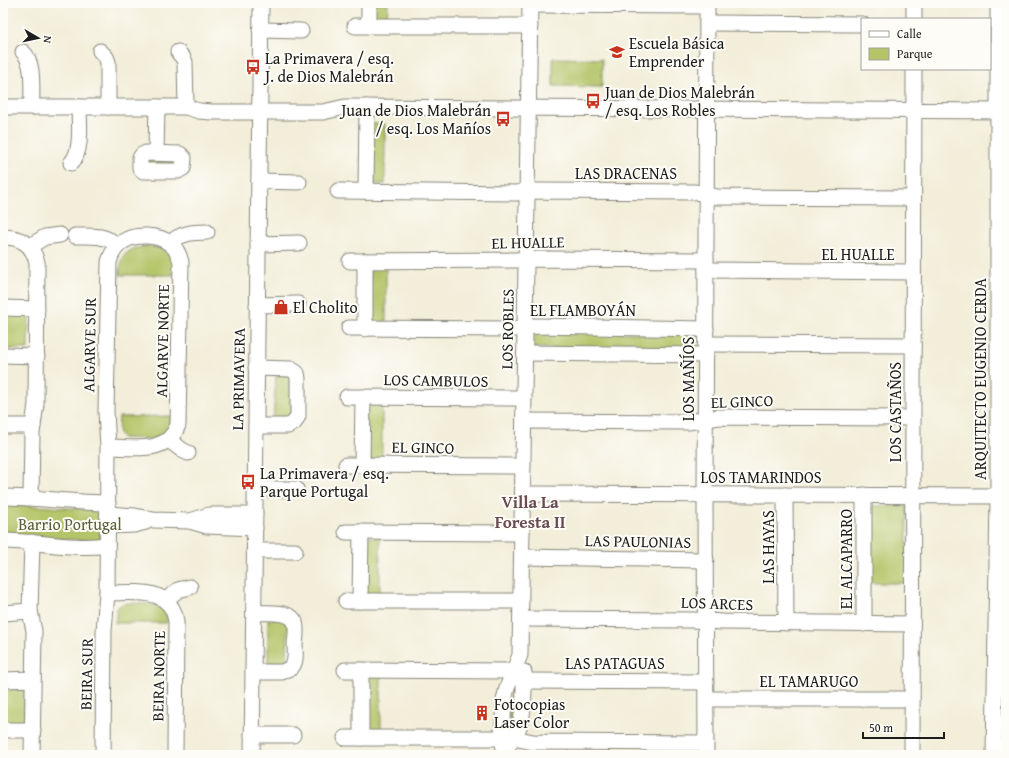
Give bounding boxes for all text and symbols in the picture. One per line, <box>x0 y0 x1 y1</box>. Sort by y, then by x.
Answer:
north arrow <box>18 18 58 58</box>
legend <box>861 18 991 70</box>
text: Calle <box>897 25 922 42</box>
place label: Escuela Básica Emprender <box>629 31 725 73</box>
text: N <box>39 35 56 45</box>
school or university icon: Escuela Básica Emprender <box>608 43 626 61</box>
text: Parque <box>897 45 933 62</box>
place label: La Primavera / esq. J. de Dios Malebrán <box>263 46 394 88</box>
bus stop icon: La Primavera / esq. J. de Dios Malebrán <box>244 58 262 76</box>
place label: Juan de Dios Malebrán / esq. Los Robles <box>603 80 755 122</box>
bus stop icon: Juan de Dios Malebrán / esq. Los Robles <box>584 92 602 110</box>
place label: Juan de Dios Malebrán / esq. Los Mañíos <box>339 98 491 140</box>
bus stop icon: Juan de Dios Malebrán / esq. Los Mañíos <box>494 110 512 128</box>
street label: LAS DRACENAS <box>575 161 677 185</box>
street label: EL HUALLE <box>491 229 565 255</box>
street label: EL HUALLE <box>821 242 895 266</box>
street label: ARQUITECTO EUGENIO CERDA <box>968 278 992 480</box>
street label: ALGARVE NORTE <box>149 284 175 398</box>
street label: LOS ROBLES <box>494 288 520 369</box>
place label: El Cholito <box>293 295 358 319</box>
street label: ALGARVE SUR <box>76 297 102 393</box>
shop icon: El Cholito <box>272 298 290 316</box>
street label: EL FLAMBOYÁN <box>530 298 637 322</box>
street label: LA PRIMAVERA <box>225 327 251 431</box>
street label: LOS MAÑÍOS <box>676 337 700 421</box>
street label: LOS CASTAÑOS <box>883 362 907 462</box>
street label: LOS CAMBULOS <box>383 367 489 393</box>
street label: EL GINCO <box>710 388 774 414</box>
street label: EL GINCO <box>391 434 455 460</box>
place label: La Primavera / esq. Parque Portugal <box>260 461 389 503</box>
street label: LOS TAMARINDOS <box>700 465 822 489</box>
bus stop icon: La Primavera / esq. Parque Portugal <box>239 473 257 491</box>
district label: Villa La Foresta II <box>495 489 566 534</box>
street label: EL ALCAPARRO <box>834 509 858 609</box>
street label: LAS HAYAS <box>756 510 780 584</box>
park label: Barrio Portugal <box>18 512 122 536</box>
street label: LAS PAULONIAS <box>585 528 692 554</box>
street label: LOS ARCES <box>680 590 754 616</box>
street label: BEIRA NORTE <box>145 630 171 722</box>
street label: BEIRA SUR <box>73 637 99 710</box>
street label: LAS PATAGUAS <box>565 651 665 675</box>
street label: EL TAMARUGO <box>760 669 859 693</box>
place label: Fotocopias Laser Color <box>494 692 570 734</box>
building icon: Fotocopias Laser Color <box>473 704 491 722</box>
scale bar <box>863 714 944 740</box>
text: 50 m <box>869 719 893 736</box>

